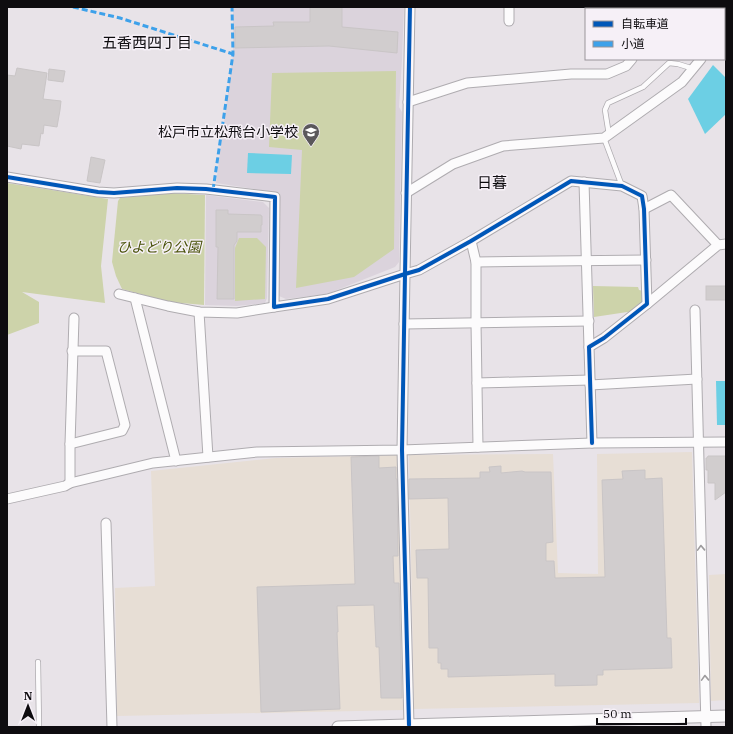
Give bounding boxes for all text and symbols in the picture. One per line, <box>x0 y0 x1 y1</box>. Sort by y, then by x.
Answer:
legend <box>585 8 725 60</box>
text: 自転車道 <box>621 16 669 31</box>
district label: 五香西四丁目 <box>102 33 192 52</box>
text: 小道 <box>621 36 645 51</box>
school or university icon: 松戸市立松飛台小学校 <box>301 122 321 147</box>
place label: 松戸市立松飛台小学校 <box>158 123 298 141</box>
district label: 日暮 <box>477 173 507 192</box>
park label: ひよどり公園 <box>117 238 203 256</box>
one-way arrow <box>697 545 706 551</box>
one-way arrow <box>701 675 709 681</box>
north arrow <box>8 686 48 726</box>
text: N <box>24 689 33 703</box>
scale bar <box>597 700 686 726</box>
text: 50 m <box>603 706 632 721</box>

